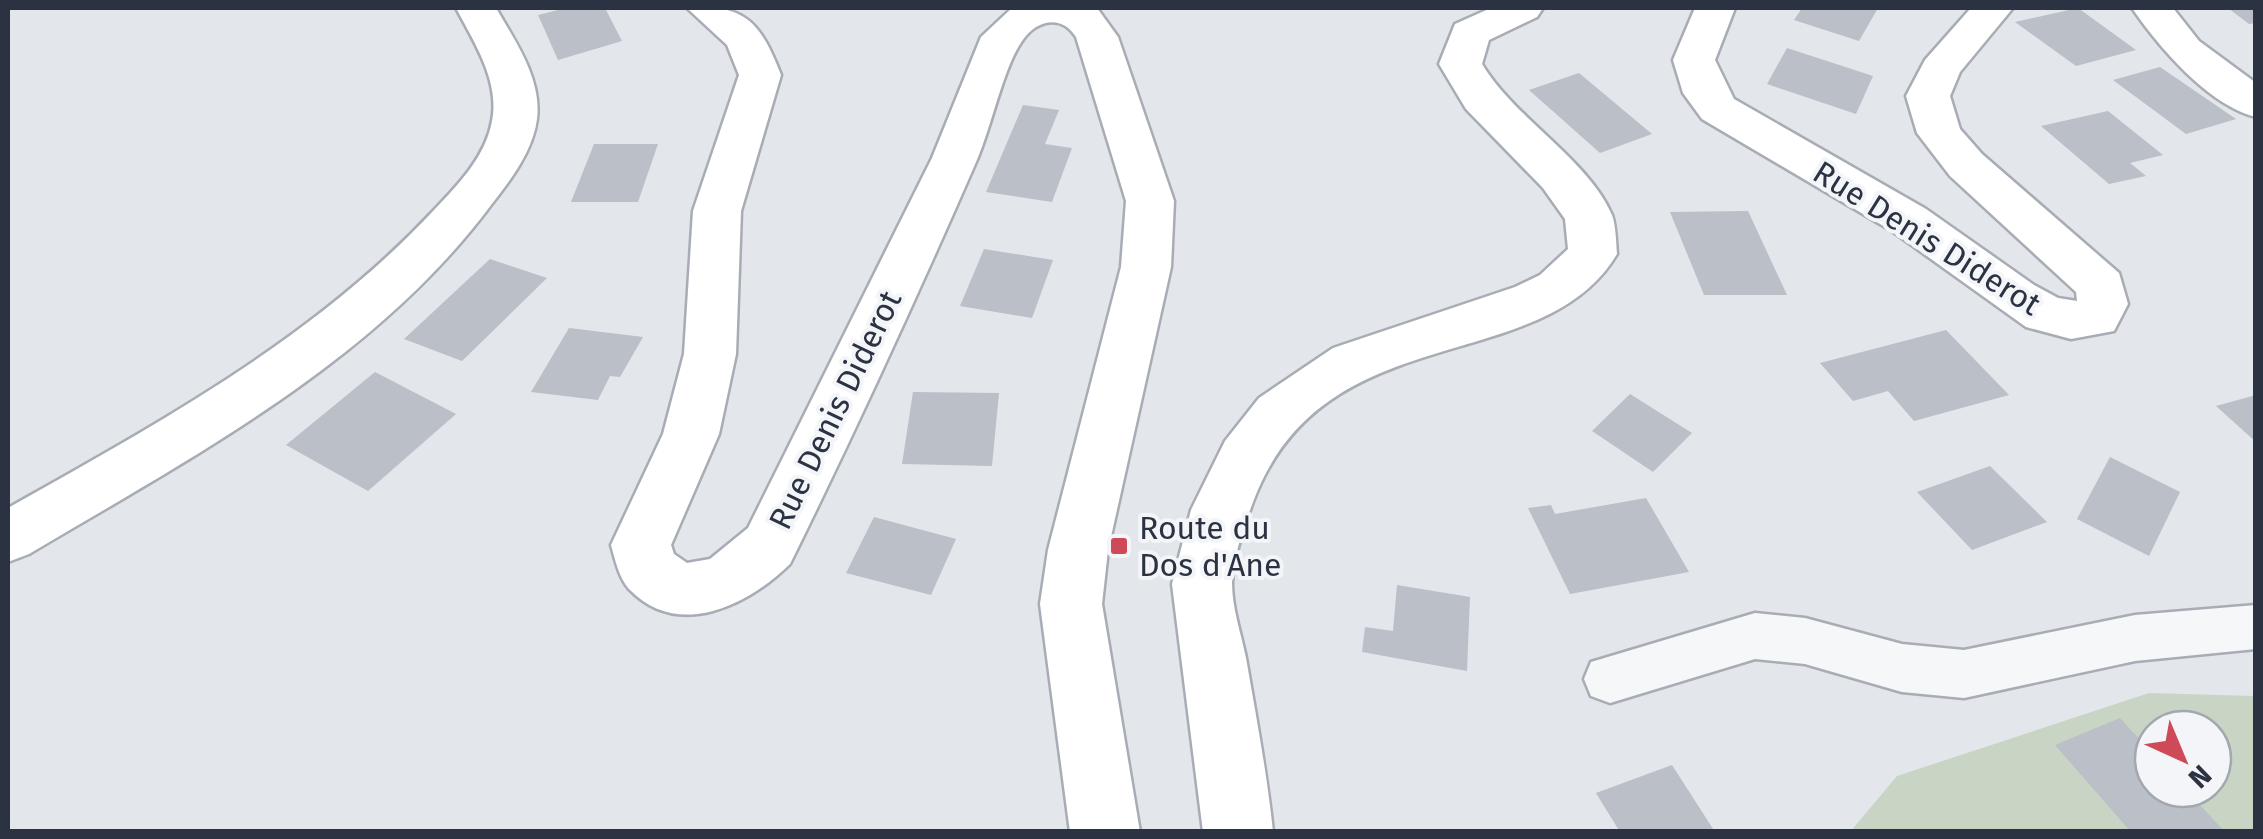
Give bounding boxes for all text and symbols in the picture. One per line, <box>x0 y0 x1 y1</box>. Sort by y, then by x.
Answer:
street label: Rue Denis Diderot <box>1806 153 2048 324</box>
street label: Rue Denis Diderot <box>761 284 909 536</box>
place label: Route du Dos d'Ane <box>1139 509 1281 584</box>
marker: Route du Dos d'Ane <box>1108 535 1130 557</box>
north arrow <box>2133 709 2233 809</box>
text: N <box>2182 758 2218 795</box>

